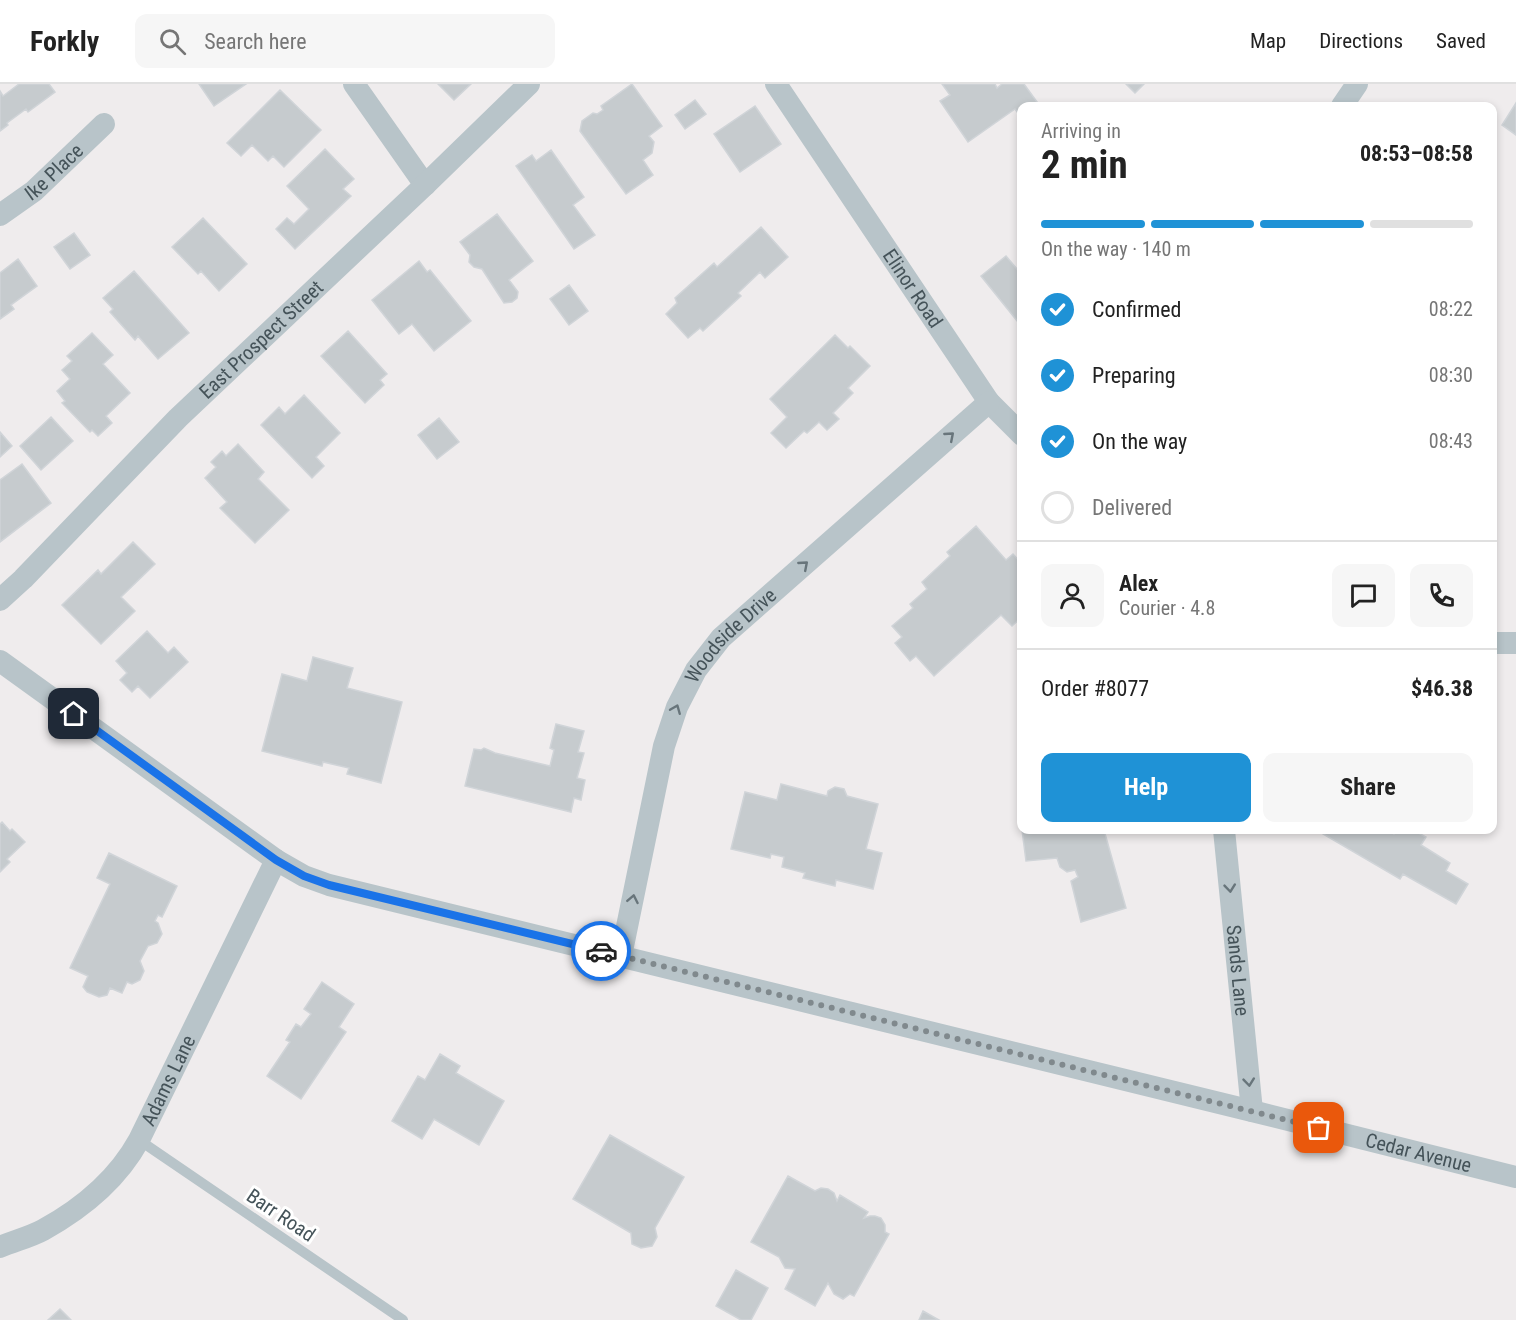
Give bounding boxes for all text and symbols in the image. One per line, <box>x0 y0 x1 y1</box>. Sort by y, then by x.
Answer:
search box <box>135 14 555 68</box>
text: Forkly <box>30 25 99 58</box>
icon: search <box>156 25 189 58</box>
text: Search here <box>204 29 307 54</box>
text: Map <box>1250 29 1286 53</box>
text: Directions <box>1319 29 1403 53</box>
text: Saved <box>1436 29 1486 53</box>
text: Arriving in <box>1041 119 1121 143</box>
street label: Ike Place <box>20 139 88 206</box>
text: 08:53–08:58 <box>1360 141 1473 166</box>
text: 2 min <box>1041 142 1128 188</box>
text: On the way · 140 m <box>1041 237 1191 261</box>
street label: Elinor Road <box>878 244 948 332</box>
street label: East Prospect Street <box>194 275 328 404</box>
icon: check <box>1041 293 1074 326</box>
text: Confirmed <box>1092 297 1181 322</box>
text: 08:22 <box>1429 297 1473 321</box>
icon: check <box>1041 359 1074 392</box>
text: Preparing <box>1092 363 1176 388</box>
text: 08:30 <box>1429 363 1473 387</box>
icon: check <box>1041 425 1074 458</box>
text: On the way <box>1092 429 1187 454</box>
text: 08:43 <box>1429 429 1473 453</box>
one-way arrow <box>943 433 954 444</box>
text: Delivered <box>1092 495 1172 520</box>
one-way arrow <box>797 561 808 572</box>
button: person <box>1041 564 1104 627</box>
button: chat <box>1332 564 1395 627</box>
button: phone <box>1410 564 1473 627</box>
text: Alex <box>1119 571 1158 596</box>
street label: Woodside Drive <box>680 583 781 686</box>
text: Courier · 4.8 <box>1119 596 1215 620</box>
text: Order #8077 <box>1041 676 1149 701</box>
text: $46.38 <box>1411 676 1473 701</box>
pin <box>48 688 99 739</box>
icon: home <box>57 697 90 730</box>
one-way arrow <box>669 705 681 716</box>
button: Help <box>1041 753 1251 822</box>
button: Share <box>1263 753 1473 822</box>
one-way arrow <box>1223 883 1236 892</box>
one-way arrow <box>626 894 639 904</box>
courier <box>571 921 631 981</box>
street label: Sands Lane <box>1222 924 1254 1017</box>
icon: car <box>585 935 618 968</box>
street label: Adams Lane <box>136 1031 200 1130</box>
one-way arrow <box>1242 1077 1255 1086</box>
pin <box>1293 1102 1344 1153</box>
icon: bag <box>1302 1111 1335 1144</box>
street label: Cedar Avenue <box>1363 1128 1474 1177</box>
street label: Barr Road <box>242 1183 320 1247</box>

